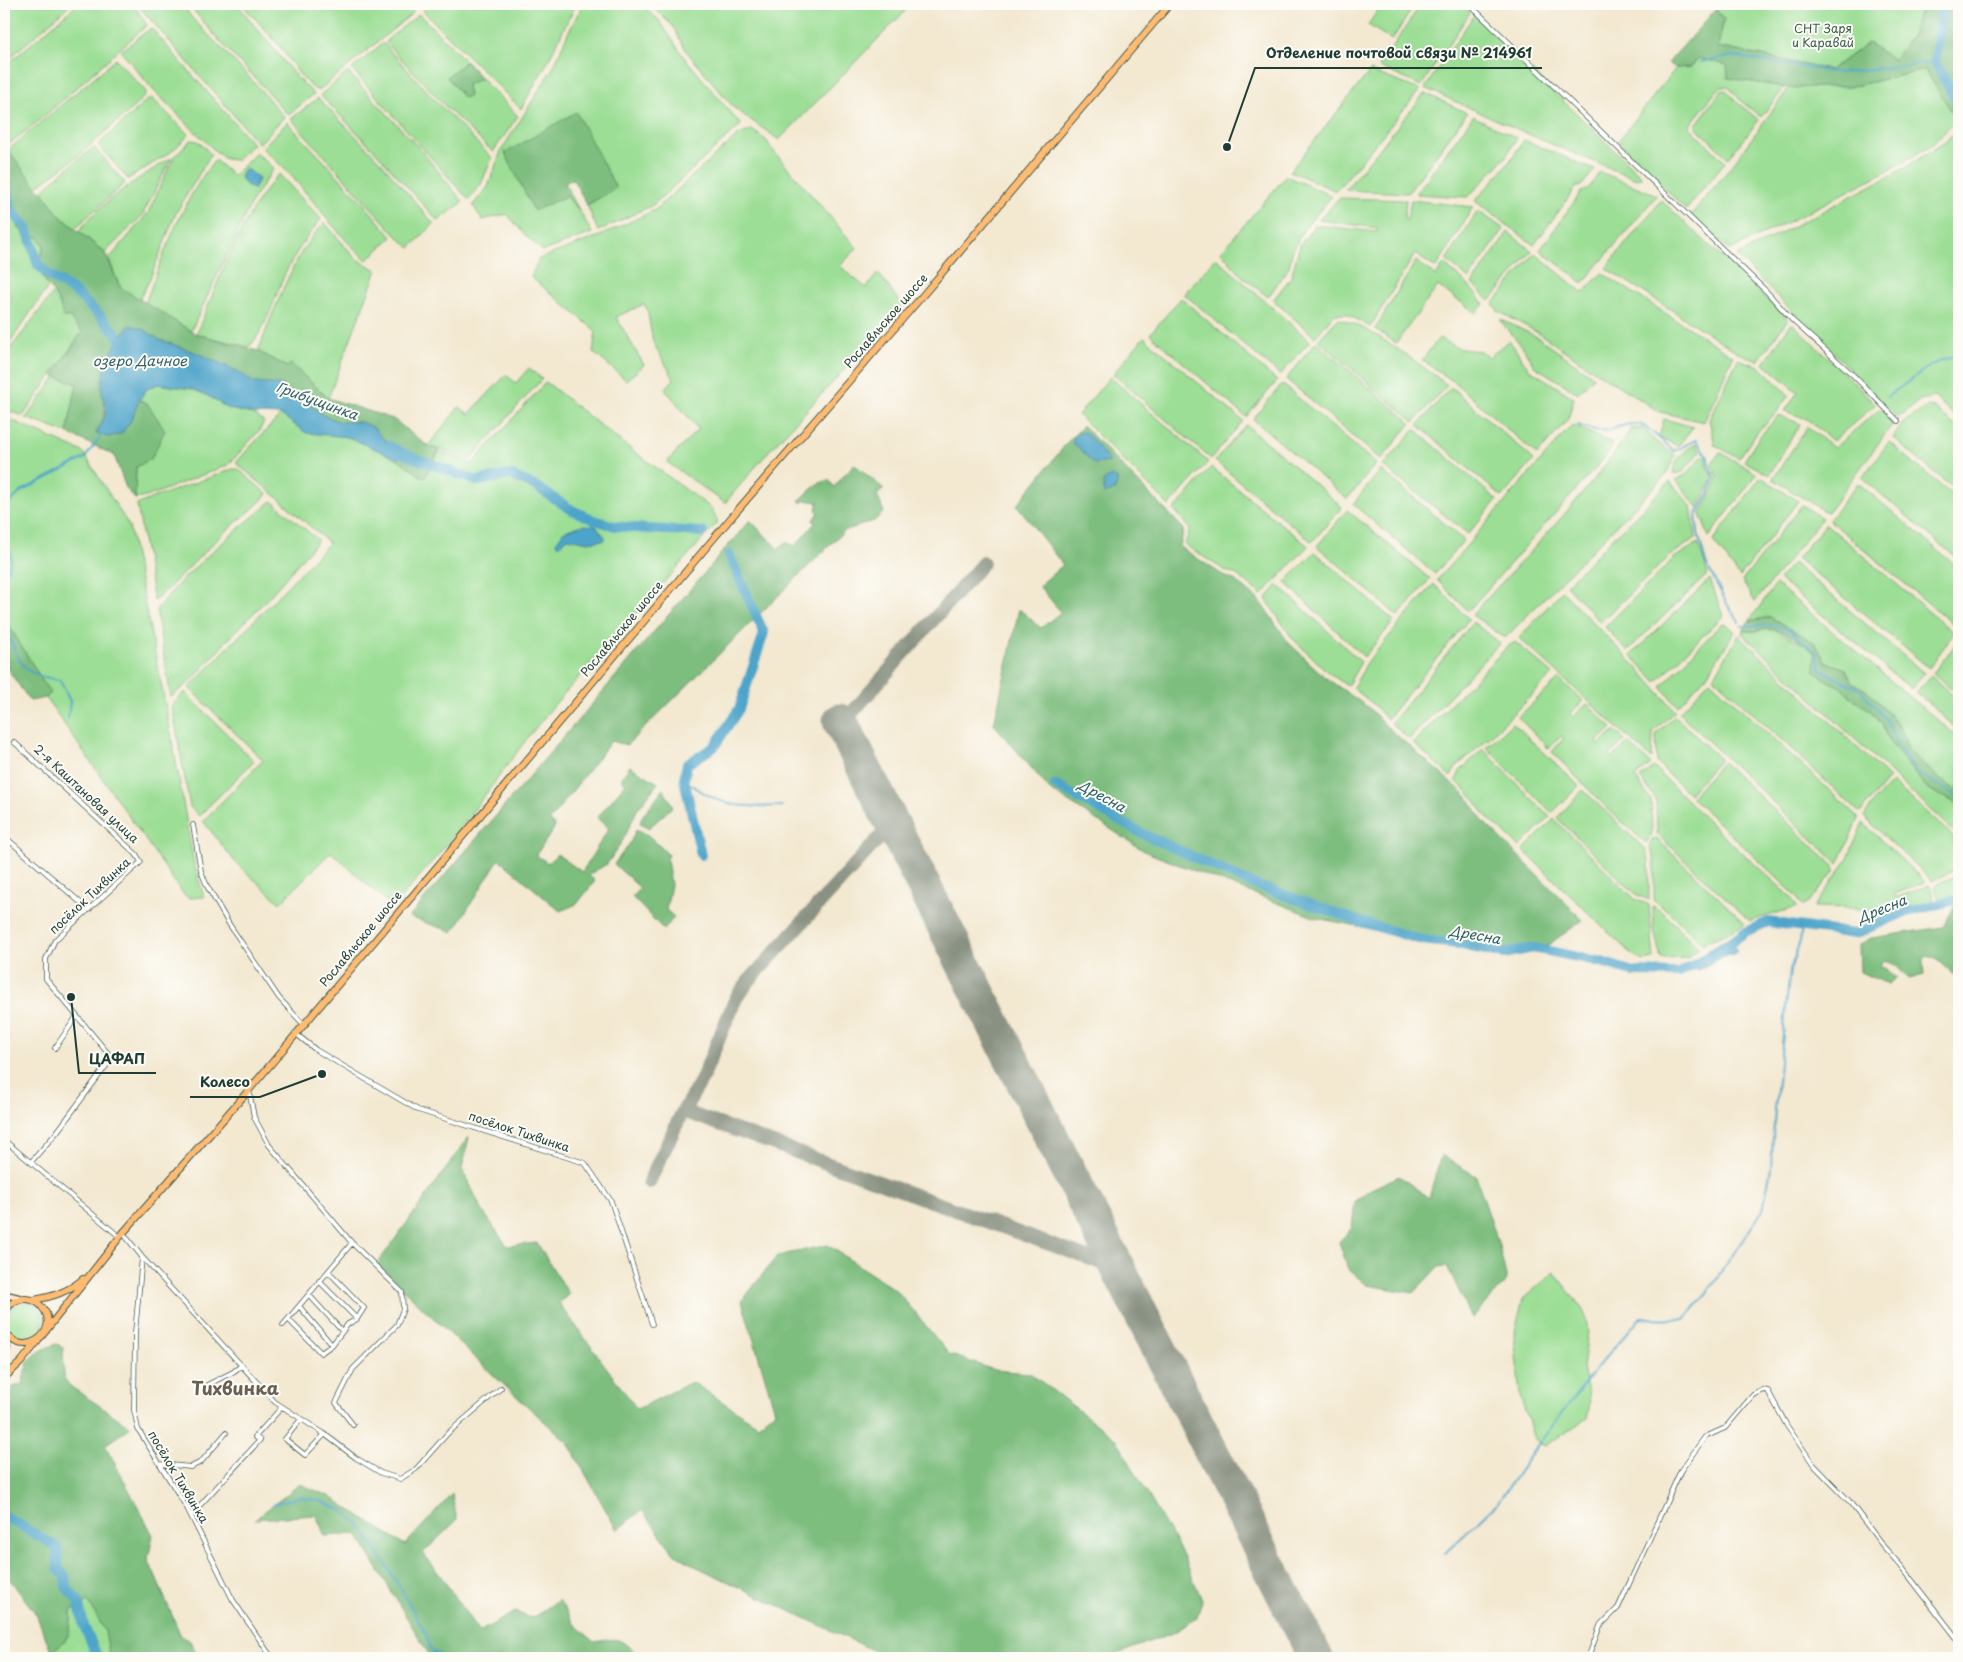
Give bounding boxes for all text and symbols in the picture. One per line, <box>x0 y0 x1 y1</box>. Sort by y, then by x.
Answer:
park label: СНТ Заря и Каравай <box>1792 19 1854 51</box>
callout: Отделение почтовой связи № 214961 <box>1255 39 1542 68</box>
text: Отделение почтовой связи № 214961 <box>1266 42 1532 63</box>
street label: Рославльское шоссе <box>839 269 931 372</box>
water label: озеро Дачное <box>93 350 188 371</box>
water label: Грибущинка <box>273 376 362 425</box>
street label: Рославльское шоссе <box>576 577 667 680</box>
street label: 2-я Каштановая улица <box>30 740 144 847</box>
water label: Дресна <box>1073 773 1131 818</box>
street label: посёлок Тихвинка <box>45 852 134 938</box>
street label: Рославльское шоссе <box>315 887 406 990</box>
water label: Дресна <box>1852 889 1911 929</box>
water label: Дресна <box>1446 919 1503 950</box>
callout: ЦАФАП <box>79 1044 156 1073</box>
text: ЦАФАП <box>89 1048 145 1069</box>
callout: Колесо <box>190 1068 260 1097</box>
text: Колесо <box>200 1071 250 1092</box>
street label: посёлок Тихвинка <box>467 1106 573 1156</box>
district label: Тихвинка <box>191 1374 279 1401</box>
street label: посёлок Тихвинка <box>144 1427 214 1527</box>

